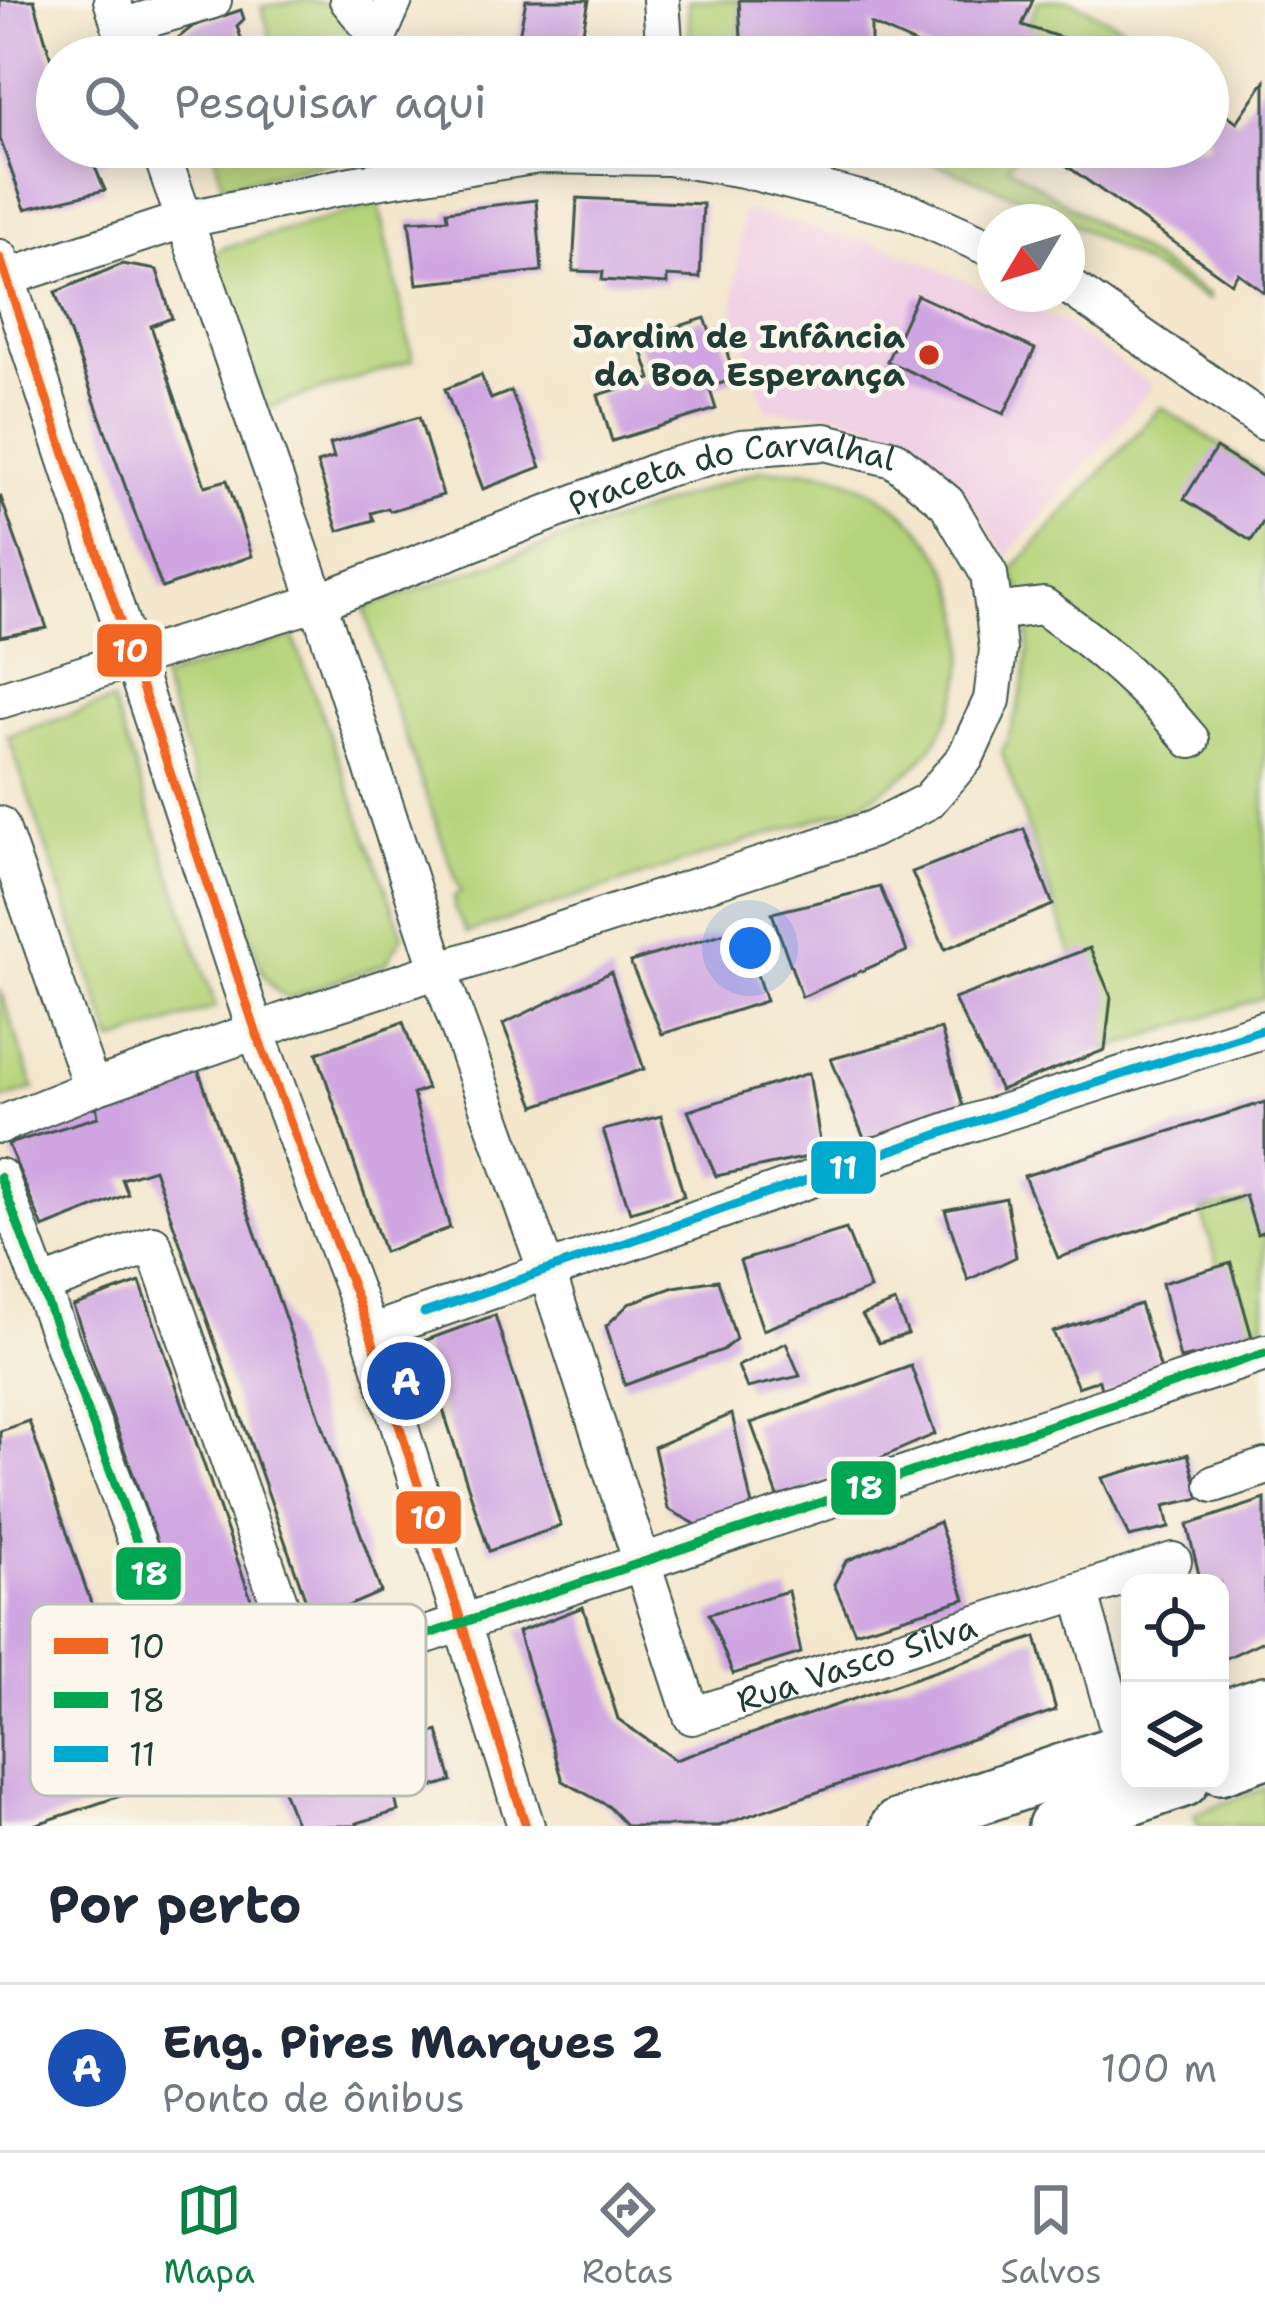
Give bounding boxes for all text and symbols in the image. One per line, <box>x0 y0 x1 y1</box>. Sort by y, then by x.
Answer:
search box <box>36 36 1229 168</box>
icon: search <box>78 69 144 135</box>
text: Pesquisar aqui <box>174 72 487 132</box>
north arrow <box>977 204 1085 312</box>
place label: Jardim de Infância da Boa Esperança <box>572 314 905 397</box>
marker: Jardim de Infância da Boa Esperança <box>916 342 942 368</box>
street label: Praceta do Carvalhal <box>561 418 900 526</box>
line badge: 10 <box>95 622 164 679</box>
text: 10 <box>111 628 149 673</box>
your location <box>720 918 780 978</box>
line badge: 11 <box>809 1139 878 1196</box>
text: 11 <box>828 1145 858 1190</box>
pin: A <box>367 1336 445 1426</box>
line badge: 18 <box>829 1459 898 1517</box>
text: 18 <box>845 1465 883 1510</box>
line badge: 10 <box>394 1489 463 1546</box>
text: 10 <box>409 1495 447 1540</box>
line badge: 18 <box>114 1545 183 1602</box>
text: 18 <box>130 1551 168 1596</box>
map controls <box>1121 1574 1229 1790</box>
button: locate <box>1121 1574 1229 1682</box>
street label: Rua Vasco Silva <box>731 1603 982 1723</box>
legend <box>30 1604 426 1796</box>
text: 10 <box>129 1624 165 1669</box>
text: 18 <box>129 1678 165 1723</box>
button: layers <box>1121 1682 1229 1790</box>
text: 11 <box>129 1732 155 1777</box>
text: Por perto <box>48 1870 302 1938</box>
text: Eng. Pires Marques 2 <box>162 2012 663 2072</box>
text: A <box>72 2042 102 2094</box>
text: 100 m <box>1101 2042 1217 2094</box>
text: Ponto de ônibus <box>162 2072 465 2124</box>
tab: Mapa <box>163 2177 255 2294</box>
tab: Rotas <box>582 2177 674 2294</box>
tab: Salvos <box>1001 2177 1102 2294</box>

